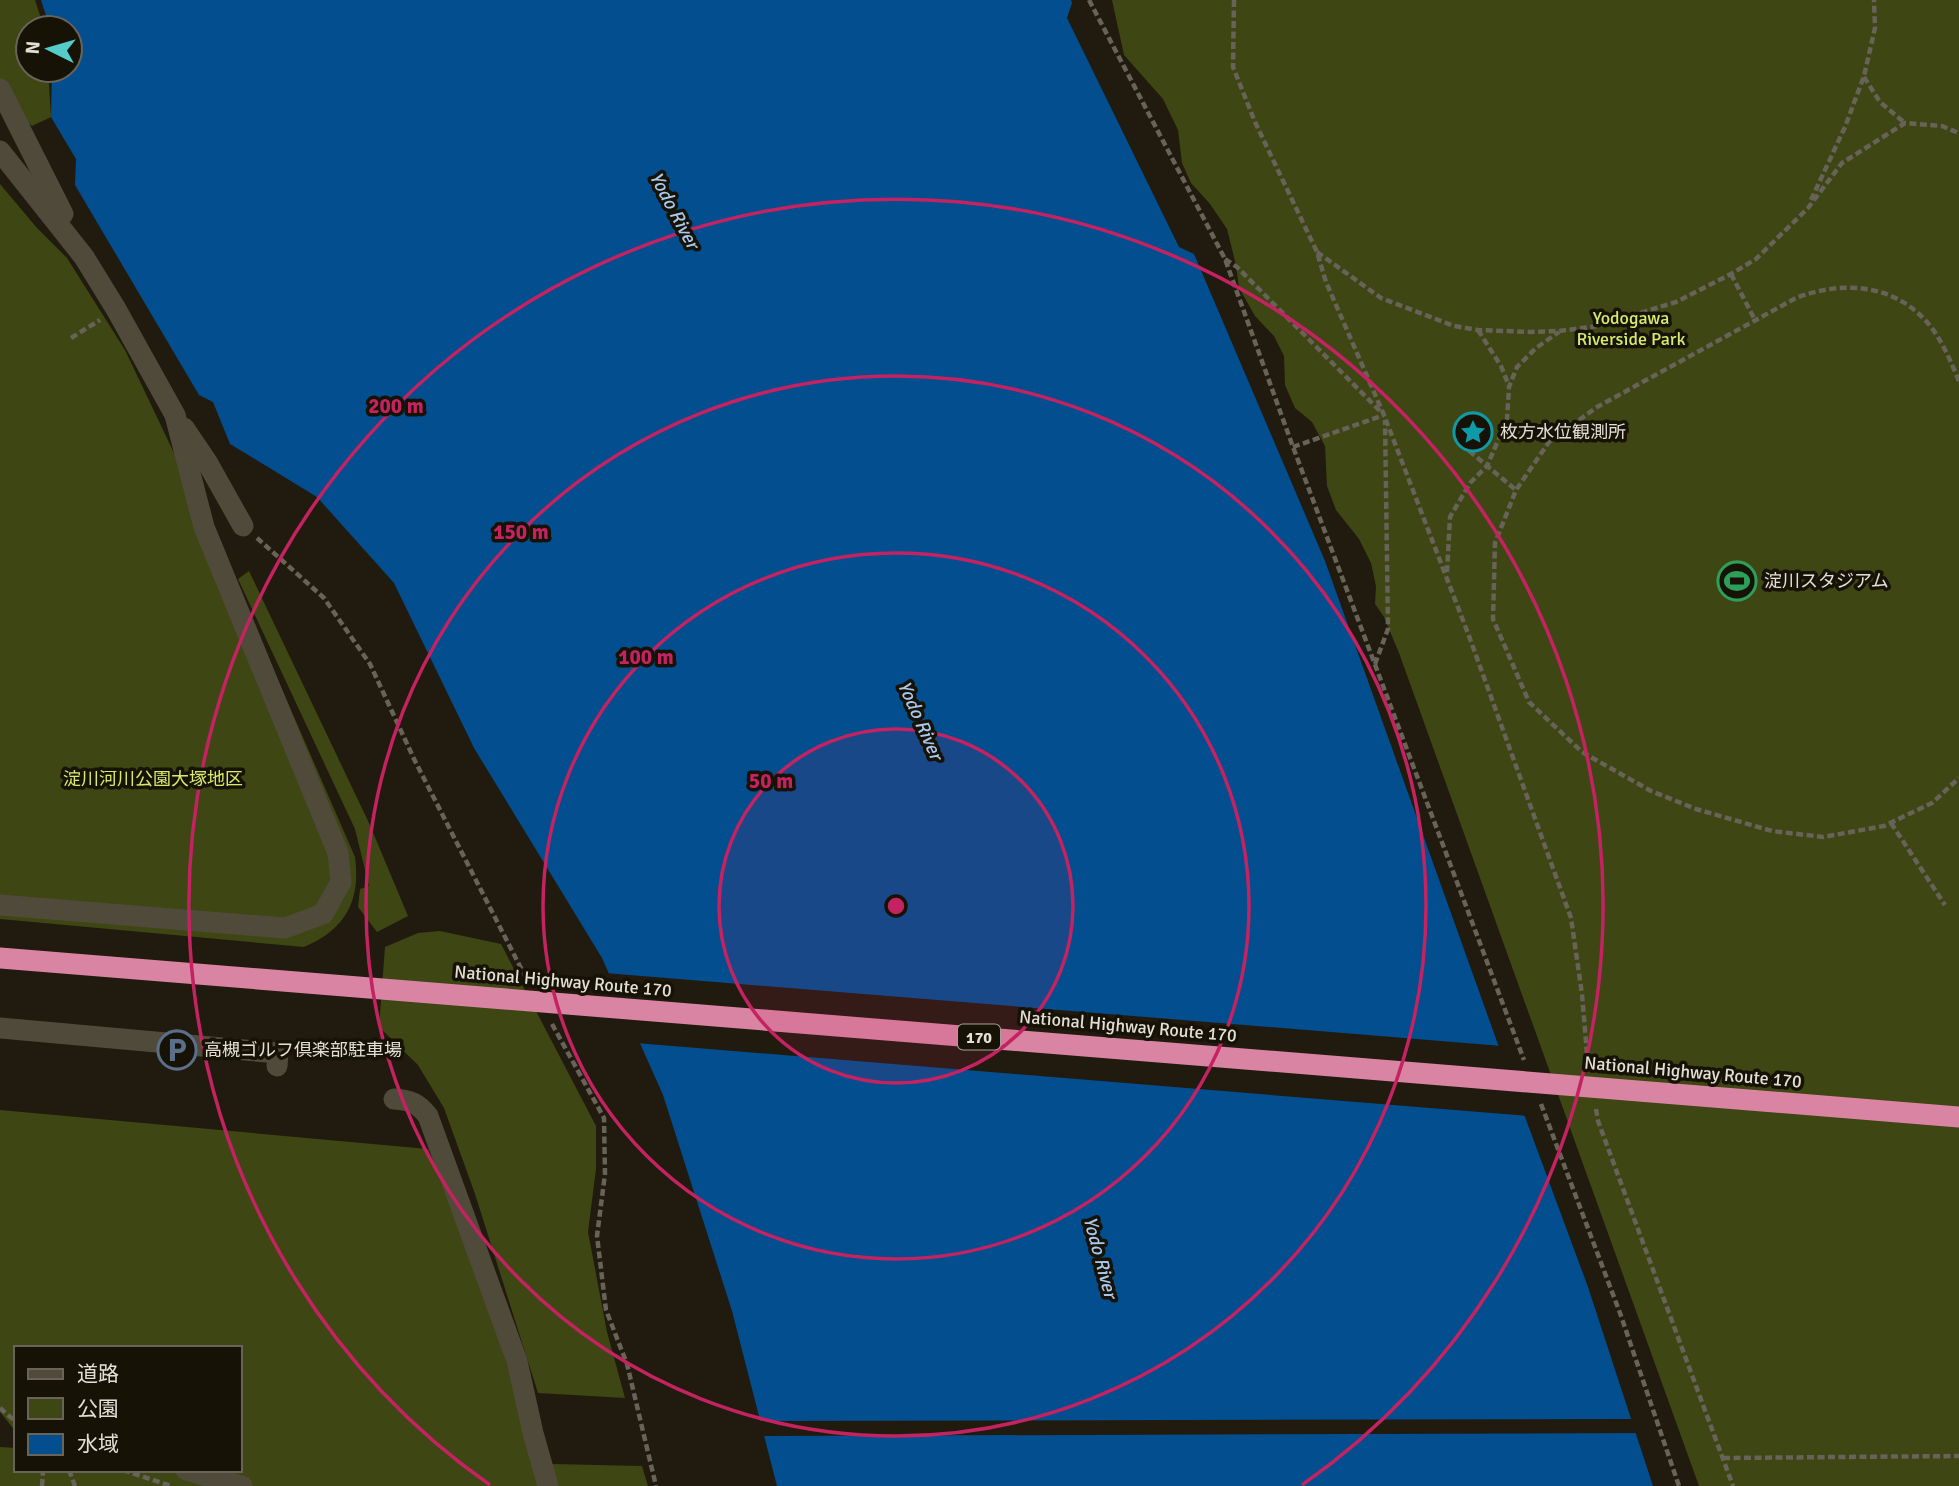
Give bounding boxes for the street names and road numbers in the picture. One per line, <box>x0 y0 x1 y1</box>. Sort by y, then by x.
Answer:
street label: National Highway Route 170 <box>453 961 673 1001</box>
street label: National Highway Route 170 <box>1018 1006 1238 1046</box>
road number: 170 <box>958 1024 1000 1050</box>
street label: National Highway Route 170 <box>1583 1052 1803 1092</box>

